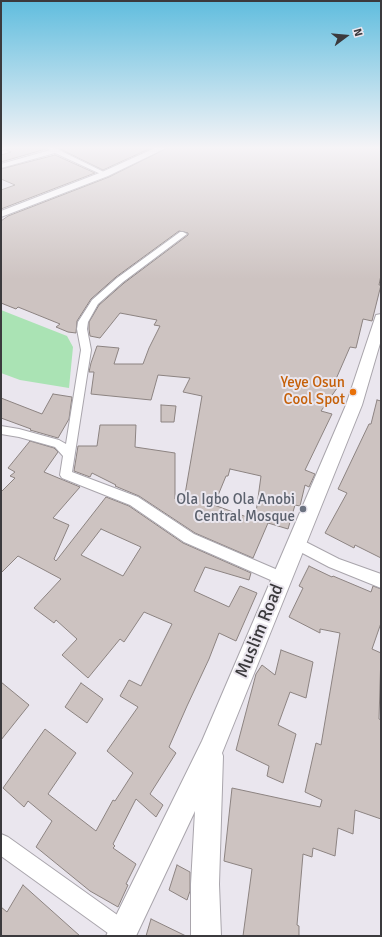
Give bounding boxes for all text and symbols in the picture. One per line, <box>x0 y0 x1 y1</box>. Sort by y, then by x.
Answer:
north arrow <box>326 16 366 56</box>
text: N <box>351 27 365 38</box>
place label: Yeye Osun Cool Spot <box>281 374 345 409</box>
marker: Yeye Osun Cool Spot <box>348 387 358 397</box>
place label: Ola Igbo Ola Anobi Central Mosque <box>176 491 295 526</box>
marker: Ola Igbo Ola Anobi Central Mosque <box>298 504 308 514</box>
street label: Muslim Road <box>231 581 289 681</box>

